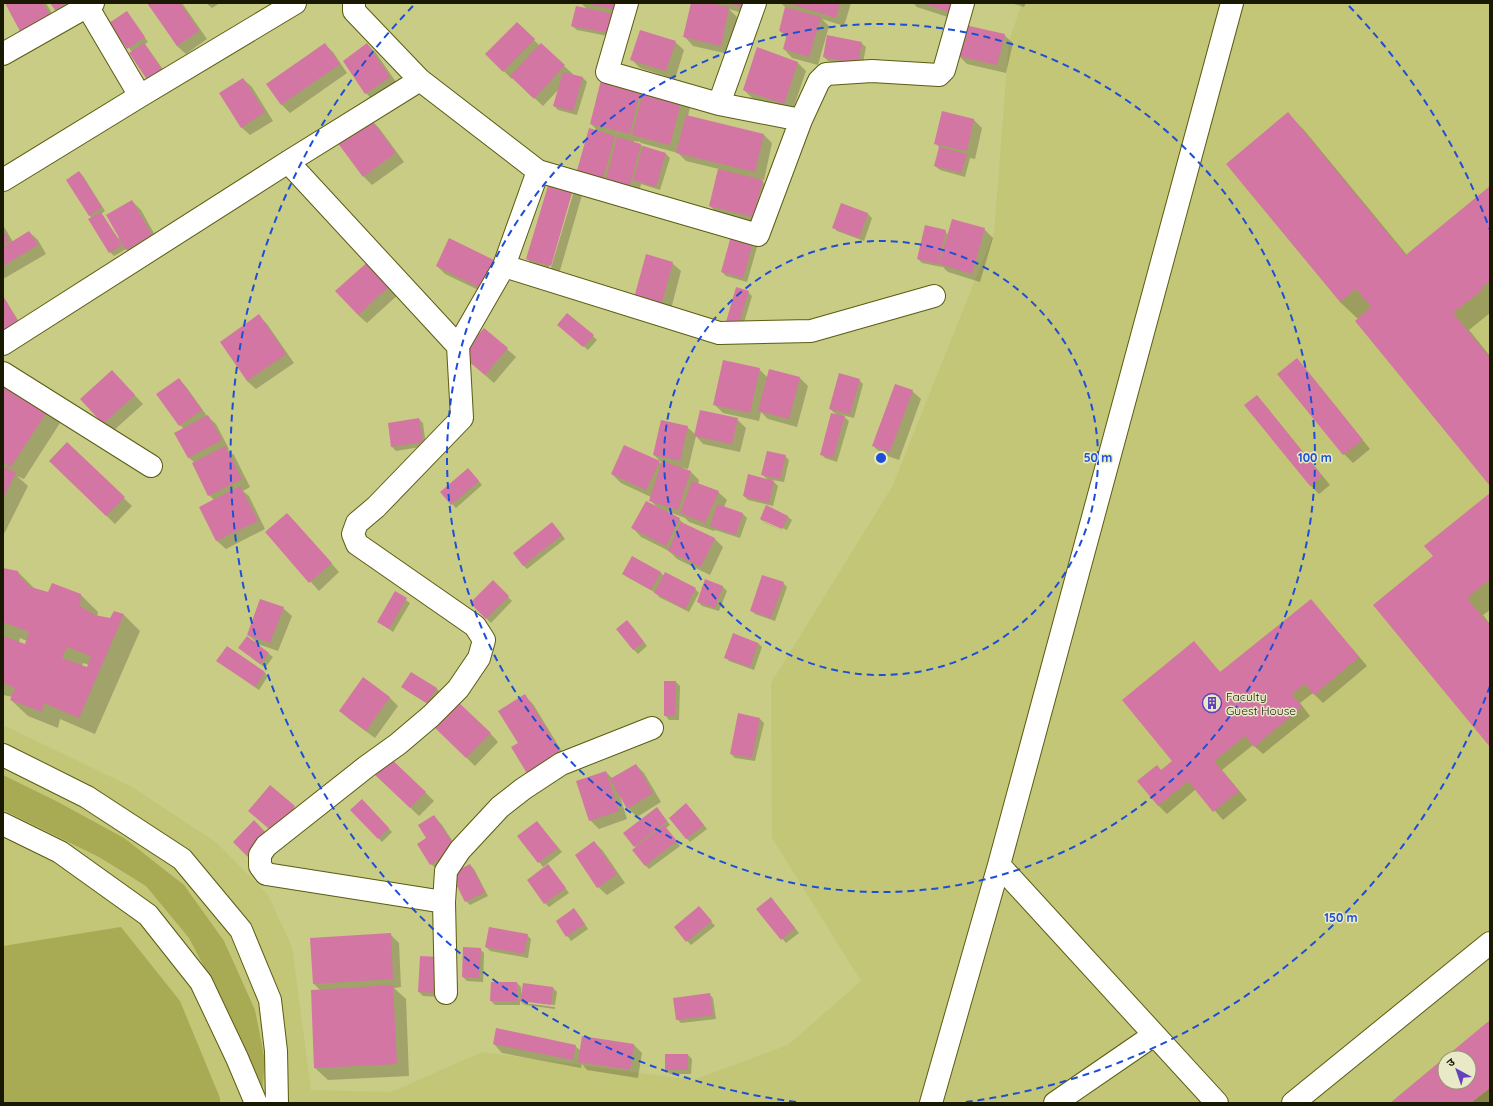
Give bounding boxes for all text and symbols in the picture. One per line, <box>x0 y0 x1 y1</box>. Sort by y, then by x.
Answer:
text: 50 m <box>1084 450 1112 465</box>
text: 100 m <box>1298 450 1332 465</box>
centre of rings <box>874 451 888 465</box>
place label: Faculty Guest House <box>1226 689 1296 718</box>
building icon: Faculty Guest House <box>1201 692 1223 714</box>
text: 150 m <box>1324 910 1358 925</box>
north arrow <box>1437 1050 1477 1090</box>
text: उ <box>1444 1055 1458 1070</box>

